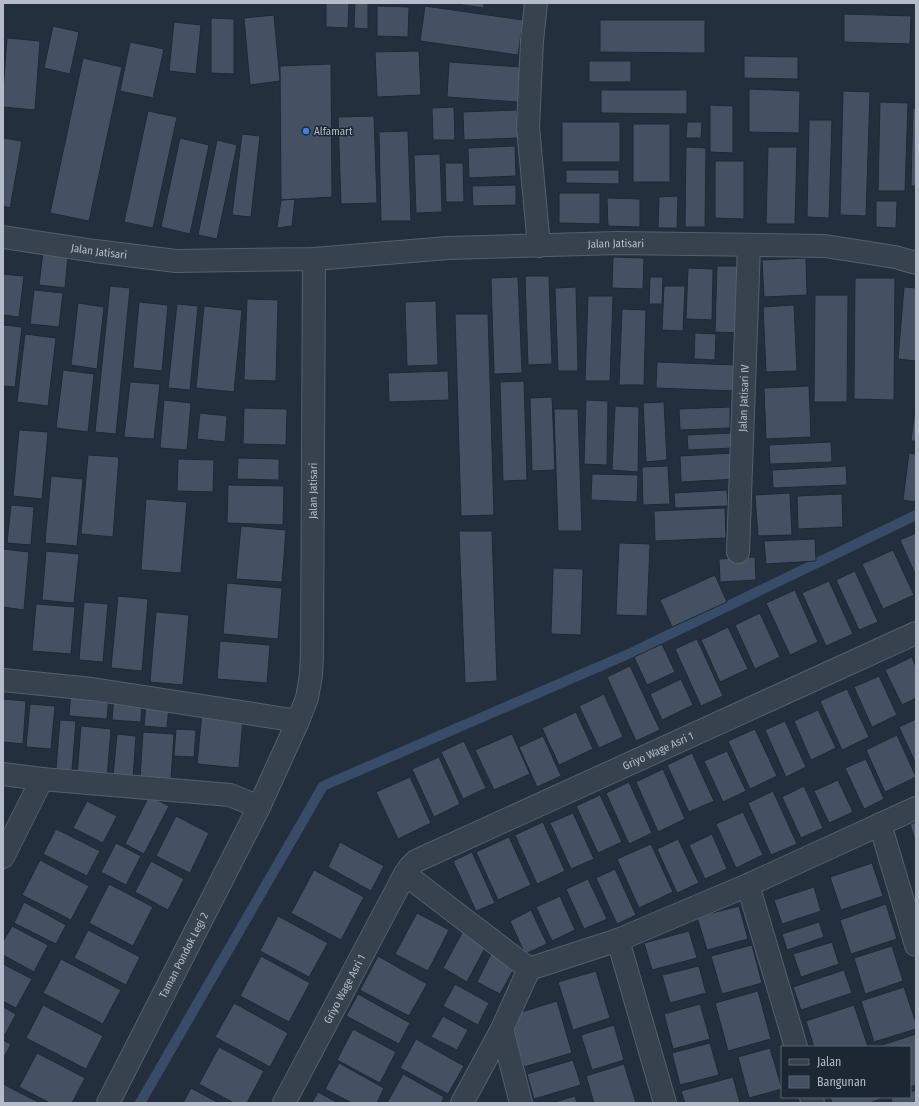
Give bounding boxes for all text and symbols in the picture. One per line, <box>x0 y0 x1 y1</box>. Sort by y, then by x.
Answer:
place label: Alfamart <box>314 125 353 138</box>
marker: Alfamart <box>301 126 311 136</box>
street label: Jalan Jatisari <box>587 237 644 251</box>
street label: Jalan Jatisari <box>70 241 128 262</box>
street label: Jalan Jatisari IV <box>736 364 752 432</box>
street label: Jalan Jatisari <box>307 462 320 519</box>
street label: Griyo Wage Asri 1 <box>621 729 696 773</box>
street label: Taman Pondok Legi 2 <box>157 910 211 1000</box>
street label: Griyo Wage Asri 1 <box>321 952 368 1026</box>
legend <box>781 1046 911 1098</box>
text: Jalan <box>817 1055 841 1069</box>
text: Bangunan <box>817 1075 866 1089</box>

